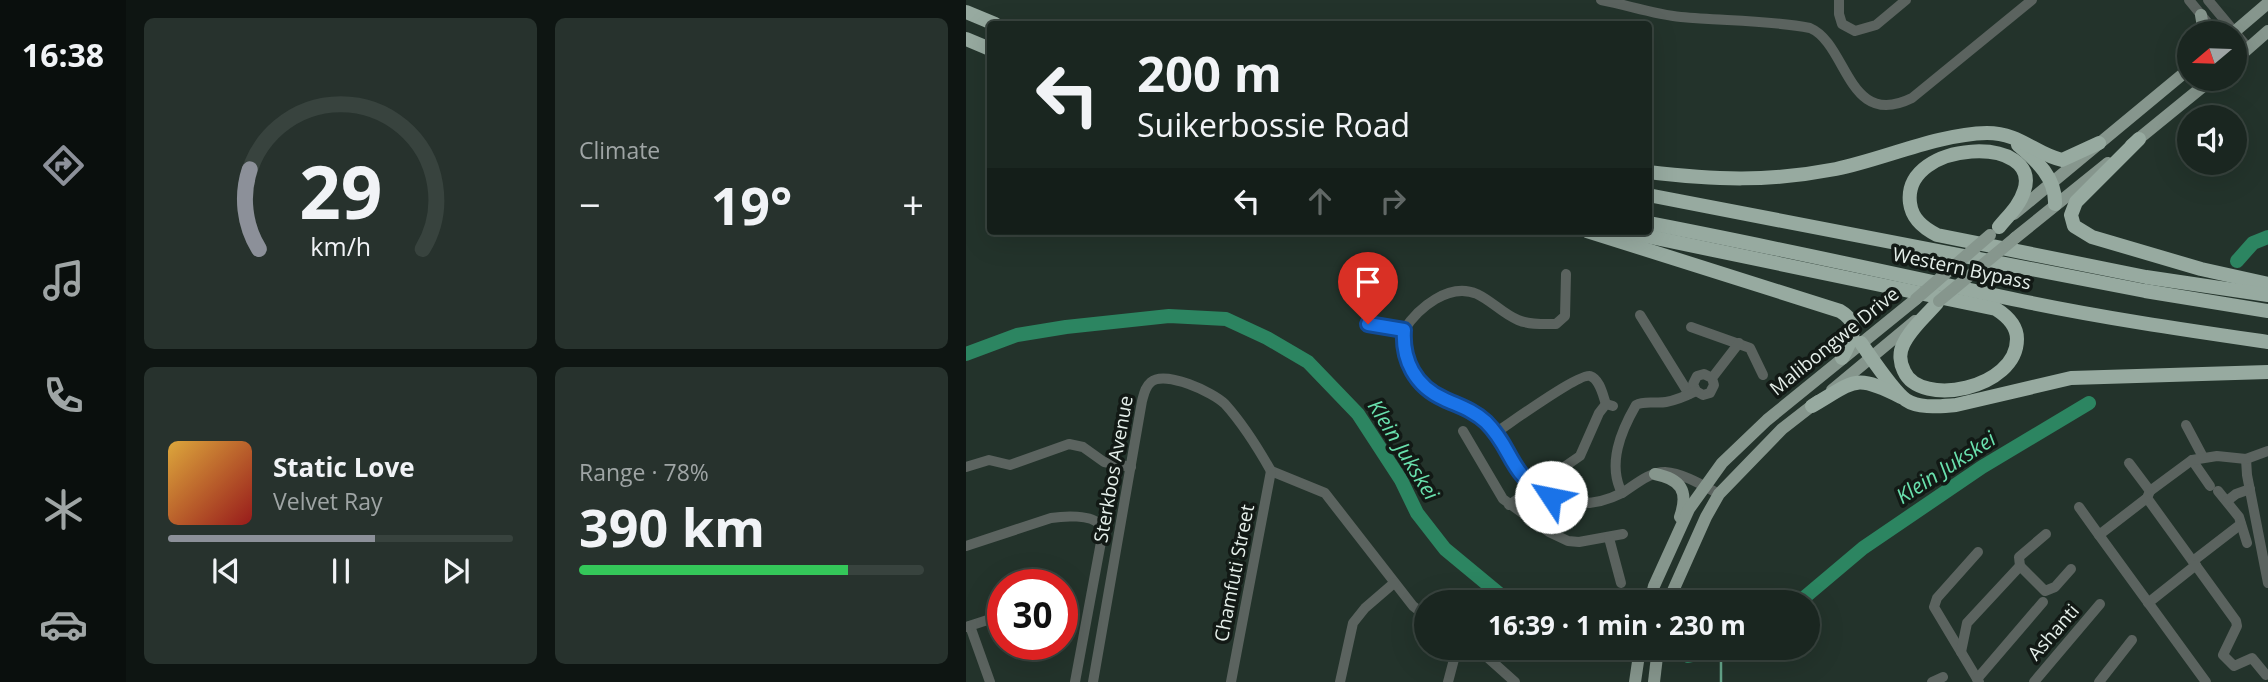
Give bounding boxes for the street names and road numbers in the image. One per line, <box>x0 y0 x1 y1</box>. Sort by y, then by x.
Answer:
street label: Western Bypass <box>1890 241 2034 295</box>
street label: Malibongwe Drive <box>1764 281 1904 401</box>
street label: Sterkbos Avenue <box>1087 393 1139 545</box>
street label: Chamfuti Street <box>1208 502 1260 644</box>
street label: Ashanti <box>2021 598 2085 666</box>

